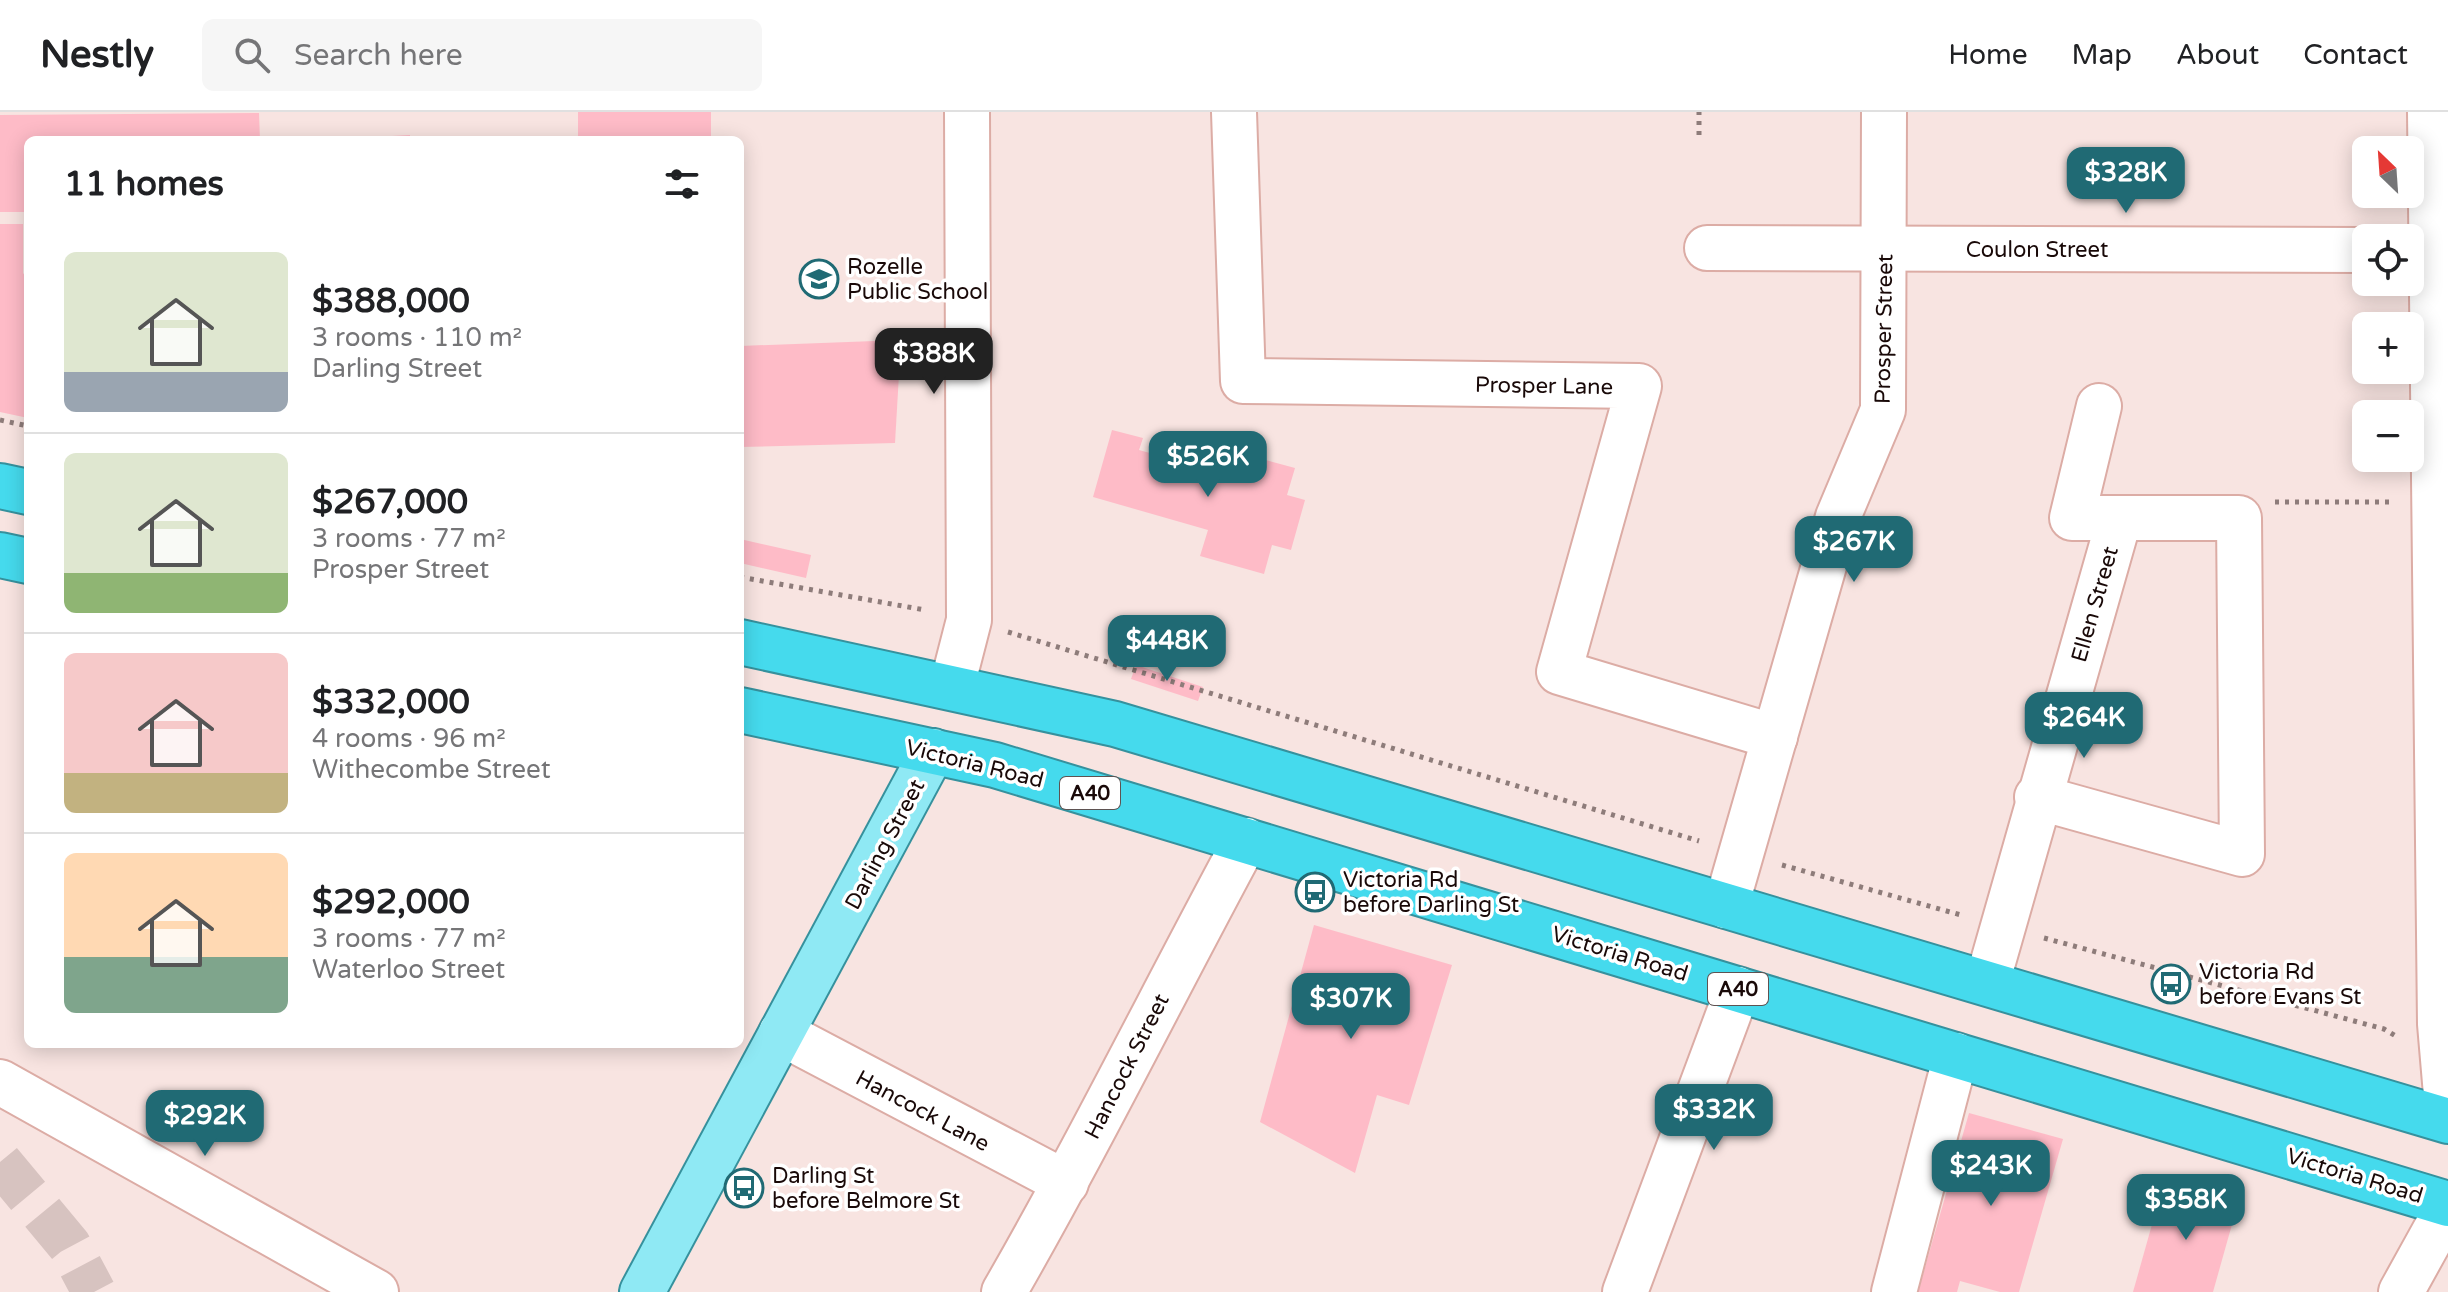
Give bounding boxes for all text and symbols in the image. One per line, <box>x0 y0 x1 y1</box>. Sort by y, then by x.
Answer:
search box <box>202 19 762 91</box>
text: Nestly <box>40 32 154 78</box>
icon: search <box>230 33 274 77</box>
text: Search here <box>294 37 463 74</box>
text: Home <box>1948 38 2028 72</box>
text: Map <box>2072 38 2132 72</box>
text: About <box>2176 38 2259 72</box>
text: Contact <box>2303 38 2408 72</box>
north arrow <box>2352 136 2424 208</box>
map controls <box>2352 136 2424 472</box>
pin: $328K <box>2070 147 2182 215</box>
text: $328K <box>2085 157 2167 188</box>
icon: filters <box>660 162 704 206</box>
text: 11 homes <box>64 164 224 205</box>
button: locate <box>2352 224 2424 296</box>
street label: Coulon Street <box>1966 237 2108 263</box>
place label: Rozelle Public School <box>847 254 988 305</box>
street label: Prosper Street <box>1870 254 1898 404</box>
school or university icon: Rozelle Public School <box>798 258 840 300</box>
text: $388,000 <box>312 281 470 322</box>
icon: home <box>128 284 224 380</box>
button: + <box>2352 312 2424 384</box>
text: 3 rooms · 110 m² <box>312 322 522 353</box>
pin: $388K <box>878 328 990 396</box>
text: $388K <box>893 338 975 369</box>
text: Darling Street <box>312 353 482 384</box>
street label: Prosper Lane <box>1475 372 1613 400</box>
button: − <box>2352 400 2424 472</box>
pin: $526K <box>1152 431 1264 499</box>
text: $526K <box>1167 441 1249 472</box>
text: $267,000 <box>312 482 468 523</box>
icon: home <box>128 485 224 581</box>
pin: $267K <box>1798 516 1910 584</box>
text: 3 rooms · 77 m² <box>312 523 506 554</box>
text: $267K <box>1813 526 1895 557</box>
street label: Ellen Street <box>2066 543 2124 665</box>
text: Prosper Street <box>312 554 489 585</box>
pin: $448K <box>1111 615 1223 683</box>
text: $448K <box>1126 625 1208 656</box>
text: $332,000 <box>312 682 470 723</box>
icon: home <box>128 685 224 781</box>
pin: $264K <box>2028 692 2140 760</box>
text: $264K <box>2043 702 2125 733</box>
text: 4 rooms · 96 m² <box>312 723 506 754</box>
street label: Victoria Road <box>903 734 1046 794</box>
text: Withecombe Street <box>312 754 551 785</box>
street label: Darling Street <box>840 775 930 914</box>
road number: A40 <box>1060 777 1120 809</box>
place label: Victoria Rd before Darling St <box>1343 867 1519 918</box>
bus stop icon: Victoria Rd before Darling St <box>1294 871 1336 913</box>
text: $292,000 <box>312 882 470 923</box>
icon: home <box>128 885 224 981</box>
street label: Victoria Road <box>1548 921 1691 987</box>
text: 3 rooms · 77 m² <box>312 923 506 954</box>
text: Waterloo Street <box>312 954 505 985</box>
place label: Victoria Rd before Evans St <box>2199 959 2361 1010</box>
bus stop icon: Victoria Rd before Evans St <box>2150 963 2192 1005</box>
pin: $307K <box>1295 973 1407 1041</box>
road number: A40 <box>1708 973 1768 1005</box>
text: $307K <box>1310 983 1392 1014</box>
street label: Hancock Street <box>1079 989 1175 1144</box>
street label: Hancock Lane <box>851 1065 994 1157</box>
pin: $332K <box>1658 1084 1770 1152</box>
pin: $292K <box>149 1090 261 1158</box>
text: $332K <box>1673 1094 1755 1125</box>
text: $292K <box>164 1100 246 1131</box>
pin: $243K <box>1935 1140 2047 1208</box>
street label: Victoria Road <box>2283 1143 2426 1209</box>
text: $243K <box>1950 1150 2032 1181</box>
place label: Darling St before Belmore St <box>772 1163 960 1214</box>
bus stop icon: Darling St before Belmore St <box>723 1167 765 1209</box>
pin: $358K <box>2130 1174 2242 1242</box>
text: $358K <box>2145 1184 2227 1215</box>

